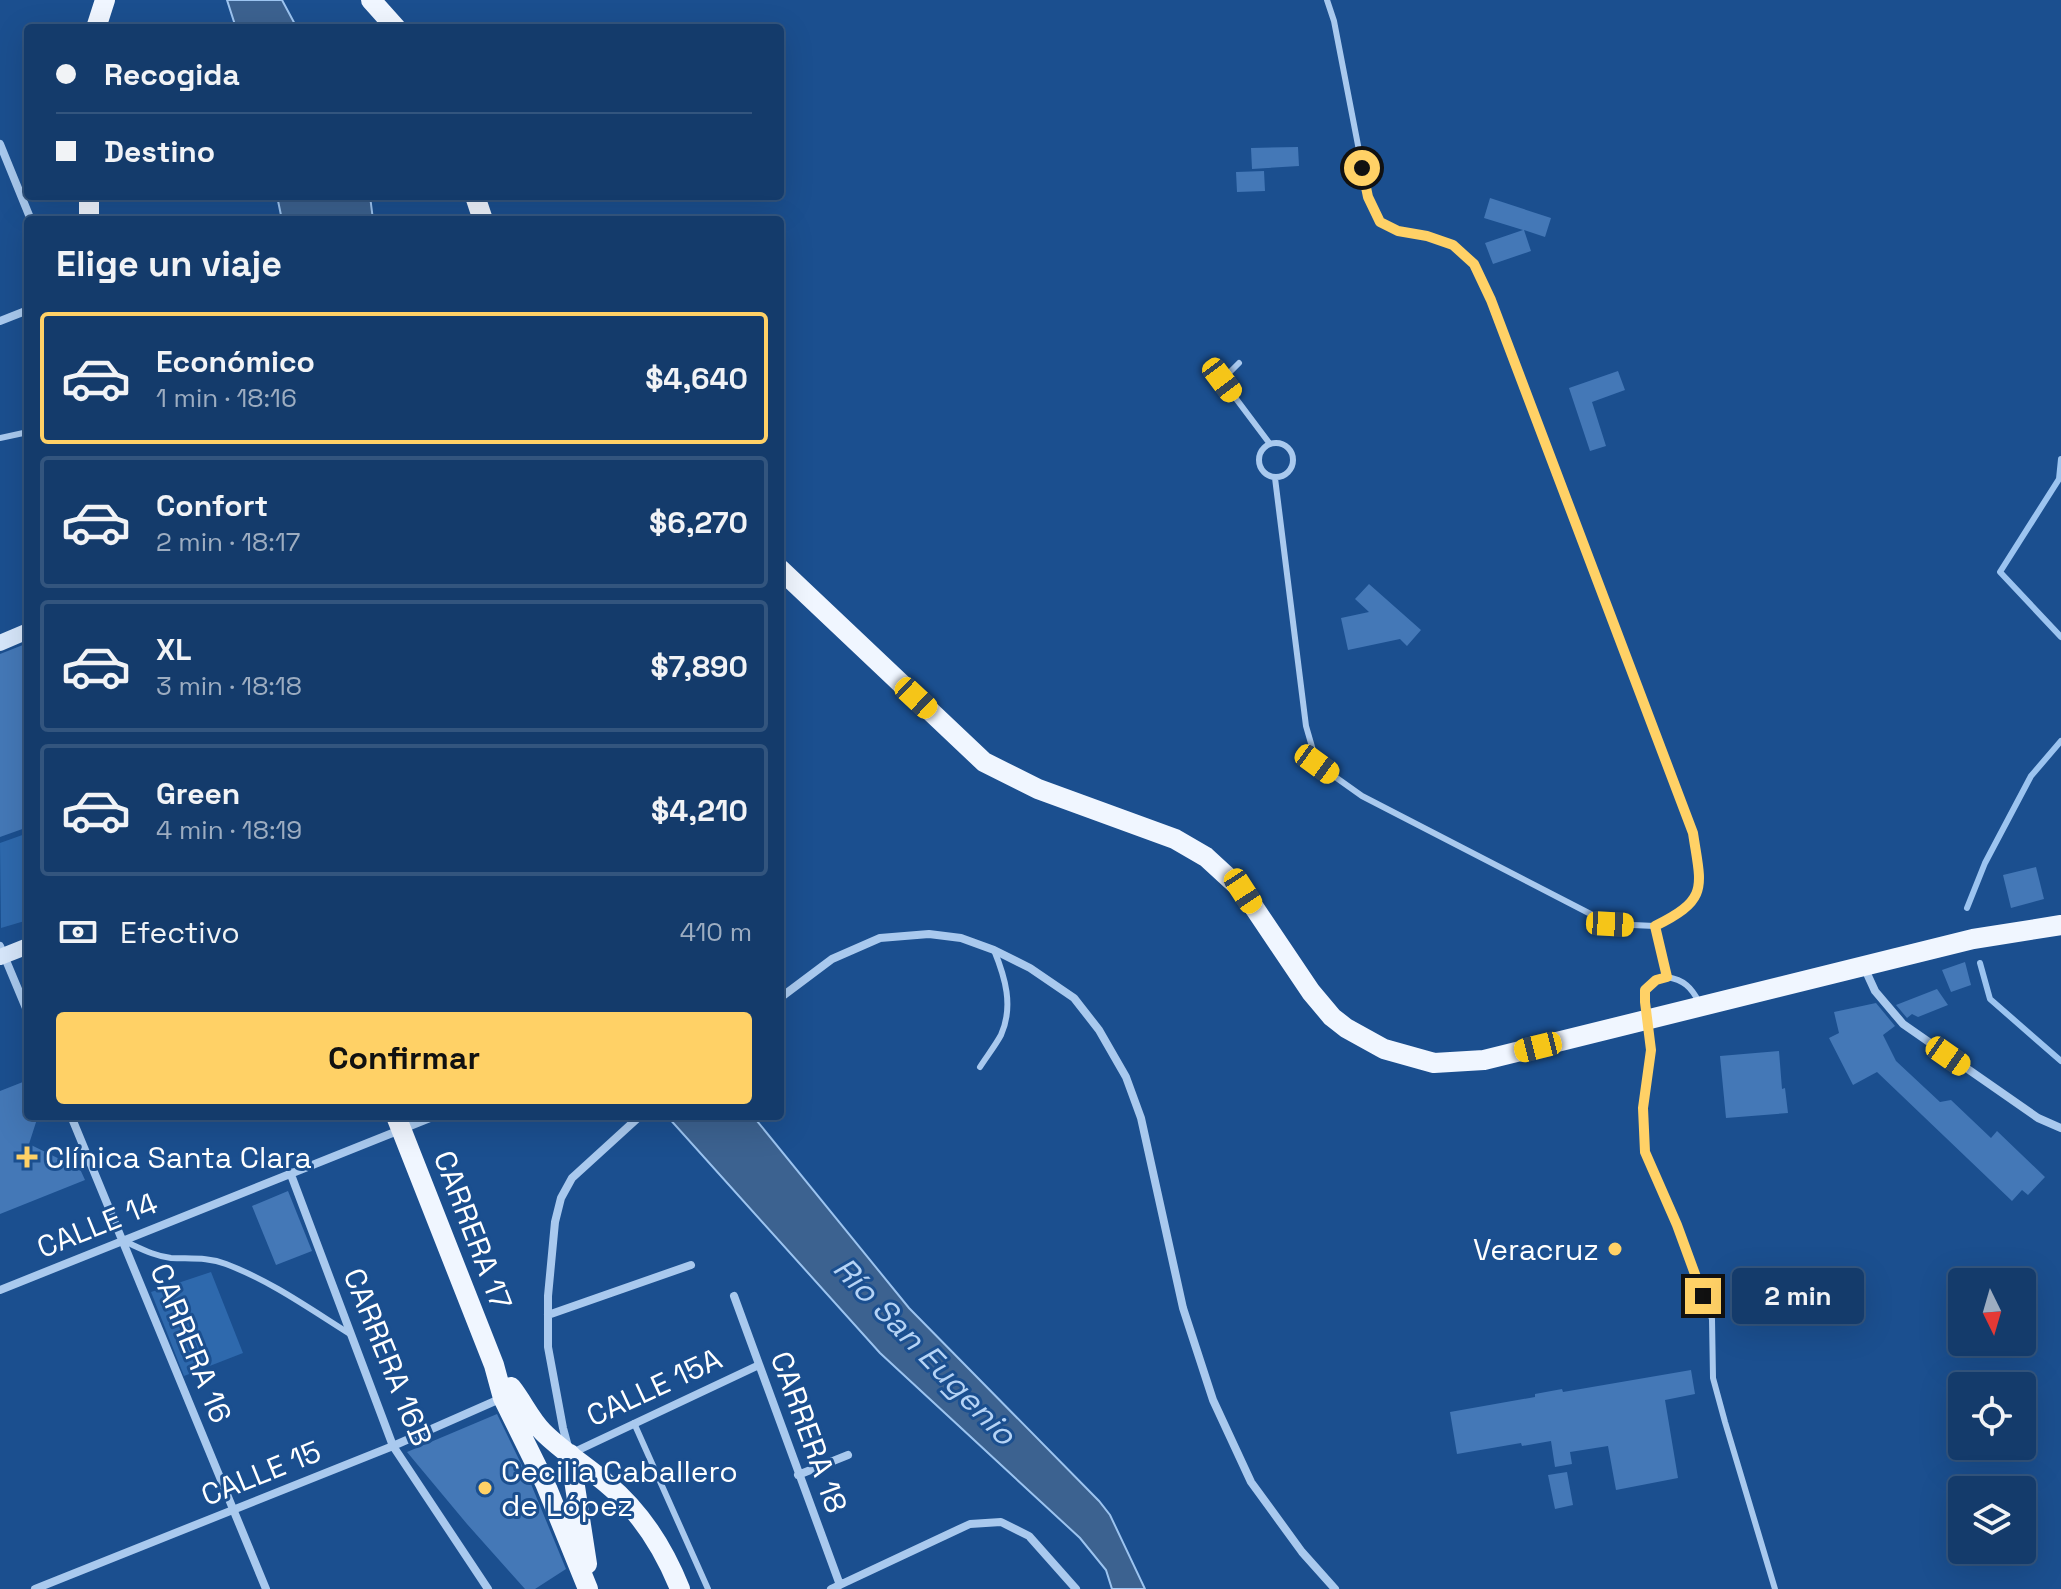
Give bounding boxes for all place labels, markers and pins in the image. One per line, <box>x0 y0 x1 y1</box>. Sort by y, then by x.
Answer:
place label: Clínica Santa Clara <box>45 1138 312 1177</box>
marker: Clínica Santa Clara <box>16 1146 38 1168</box>
place label: Veracruz <box>1473 1230 1599 1269</box>
marker: Veracruz <box>1606 1240 1624 1258</box>
place label: Cecilia Caballero de López <box>501 1452 738 1525</box>
marker: Cecilia Caballero de López <box>476 1479 494 1497</box>

